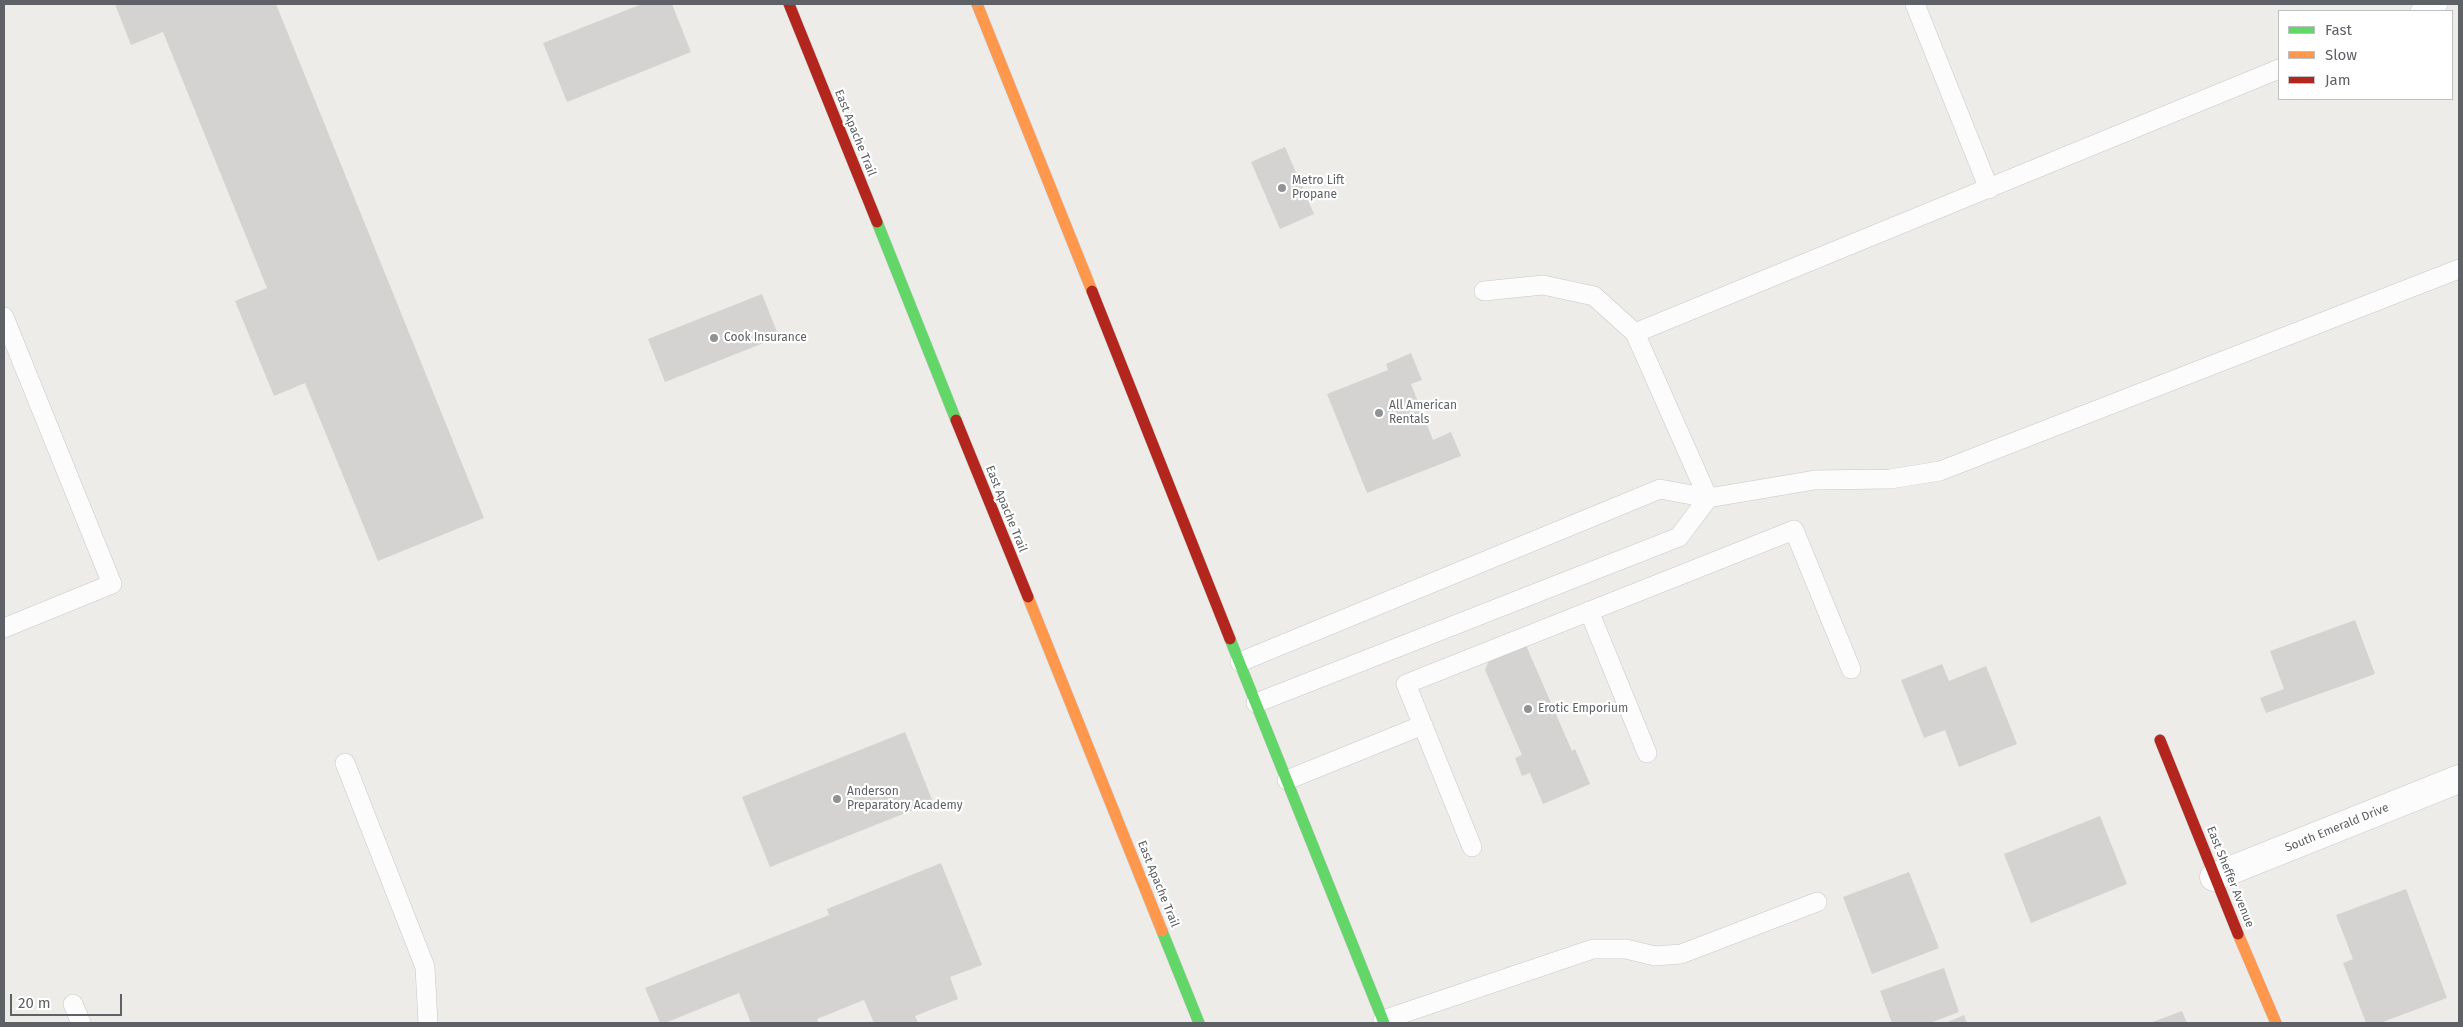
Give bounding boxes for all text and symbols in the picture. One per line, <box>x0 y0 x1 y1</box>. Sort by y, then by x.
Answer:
legend <box>2278 10 2453 100</box>
text: Fast <box>2325 21 2352 39</box>
text: Slow <box>2325 46 2357 64</box>
text: Jam <box>2325 71 2351 89</box>
street label: East Apache Trail <box>831 88 879 178</box>
place label: Metro Lift Propane <box>1292 174 1344 202</box>
marker: Metro Lift Propane <box>1276 182 1288 194</box>
place label: Cook Insurance <box>724 331 807 345</box>
marker: Cook Insurance <box>708 332 720 344</box>
place label: All American Rentals <box>1389 399 1457 427</box>
marker: All American Rentals <box>1373 407 1385 419</box>
street label: East Apache Trail <box>982 464 1030 554</box>
place label: Erotic Emporium <box>1538 702 1628 716</box>
marker: Erotic Emporium <box>1522 703 1534 715</box>
place label: Anderson Preparatory Academy <box>847 785 963 813</box>
marker: Anderson Preparatory Academy <box>831 793 843 805</box>
street label: South Emerald Drive <box>2283 801 2391 855</box>
street label: East Sheffer Avenue <box>2203 824 2257 930</box>
street label: East Apache Trail <box>1134 839 1182 929</box>
scale bar <box>12 984 125 1016</box>
text: 20 m <box>18 994 51 1012</box>

